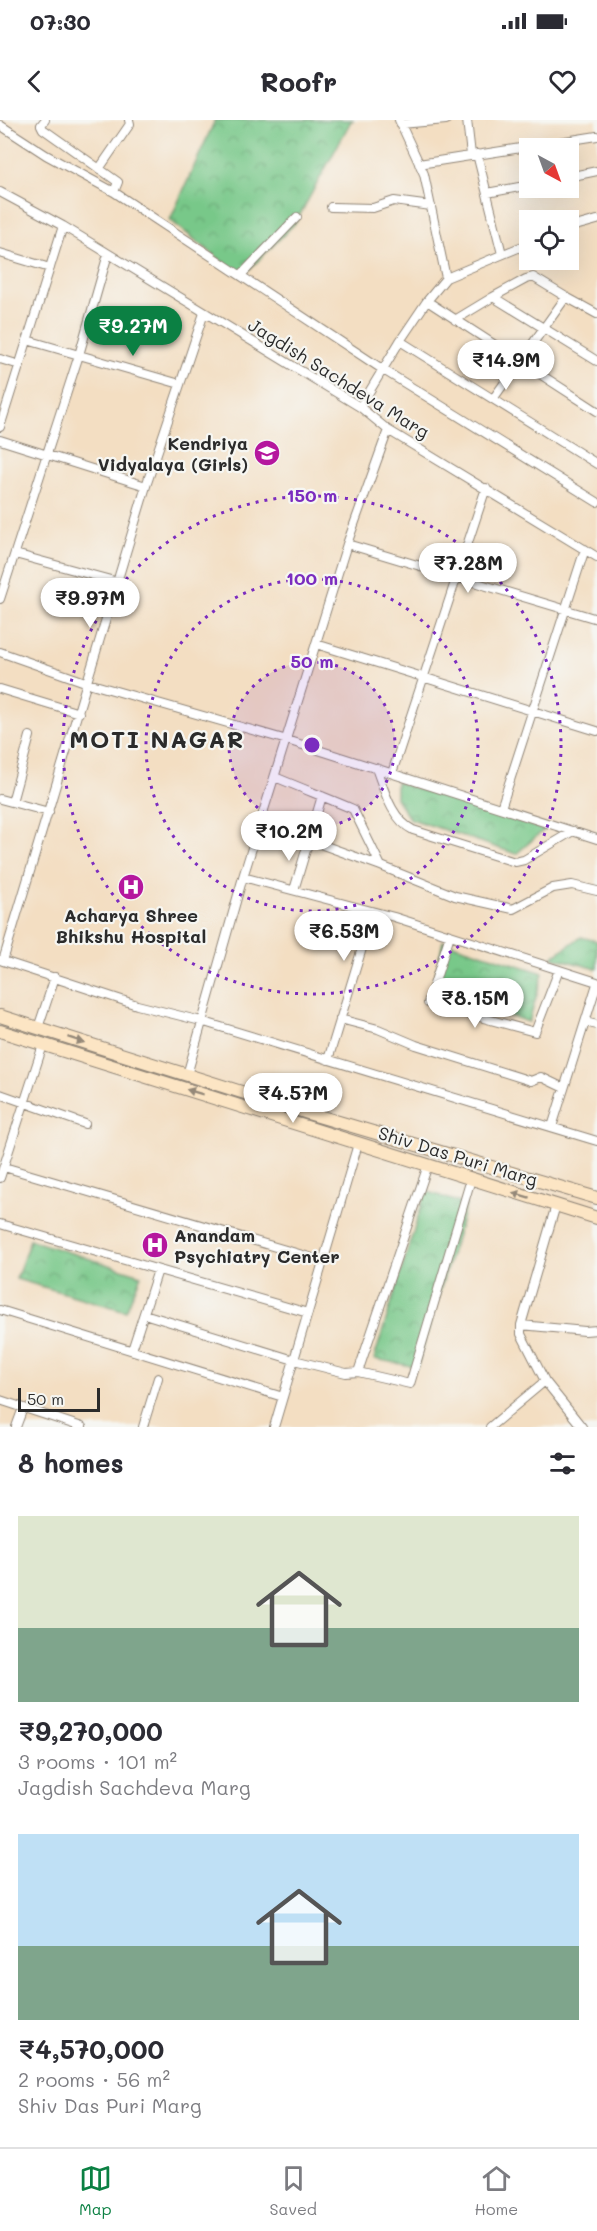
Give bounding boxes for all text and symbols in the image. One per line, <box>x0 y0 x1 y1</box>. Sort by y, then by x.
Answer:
text: 07:30 <box>30 7 91 36</box>
text: Roofr <box>260 64 337 99</box>
icon: back <box>18 65 51 98</box>
icon: heart <box>546 65 579 98</box>
north arrow <box>519 138 579 198</box>
map controls <box>519 138 579 270</box>
button: locate <box>519 210 579 270</box>
pin: ₹9.27M <box>84 306 182 357</box>
text: ₹9.27M <box>98 312 168 338</box>
street label: Jagdish Sachdeva Marg <box>244 312 434 444</box>
pin: ₹14.9M <box>457 340 555 391</box>
text: ₹14.9M <box>471 346 541 372</box>
place label: Kendriya Vidyalaya (Girls) <box>98 431 248 476</box>
school or university icon: Kendriya Vidyalaya (Girls) <box>252 438 282 468</box>
text: 150 m <box>287 483 337 507</box>
pin: ₹7.28M <box>419 543 517 594</box>
text: ₹7.28M <box>433 549 503 575</box>
text: 100 m <box>286 566 338 590</box>
pin: ₹9.97M <box>41 578 139 629</box>
text: ₹9.97M <box>55 584 125 610</box>
text: 50 m <box>291 649 333 673</box>
district label: MOTI NAGAR <box>69 723 245 754</box>
centre of rings <box>302 735 322 755</box>
pin: ₹10.2M <box>240 811 338 862</box>
text: ₹10.2M <box>255 817 323 843</box>
hospital icon: Acharya Shree Bhikshu Hospital <box>116 872 146 902</box>
place label: Acharya Shree Bhikshu Hospital <box>56 903 206 948</box>
pin: ₹6.53M <box>295 911 393 962</box>
text: ₹6.53M <box>308 917 380 943</box>
pin: ₹8.15M <box>426 978 524 1029</box>
text: ₹8.15M <box>441 984 509 1010</box>
one-way arrow <box>67 1036 85 1045</box>
pin: ₹4.57M <box>244 1073 342 1124</box>
text: ₹4.57M <box>257 1079 329 1105</box>
one-way arrow <box>186 1087 204 1096</box>
street label: Shiv Das Puri Marg <box>375 1120 541 1192</box>
one-way arrow <box>512 1189 530 1199</box>
place label: Anandam Psychiatry Center <box>174 1223 340 1268</box>
hospital icon: Anandam Psychiatry Center <box>140 1230 170 1260</box>
scale bar <box>18 1385 100 1412</box>
text: 50 m <box>27 1388 64 1409</box>
text: 8 homes <box>18 1446 124 1480</box>
icon: filters <box>546 1447 579 1480</box>
icon: home <box>245 1555 353 1663</box>
text: ₹9,270,000 <box>18 1714 163 1748</box>
text: 3 rooms · 101 m² <box>18 1748 177 1774</box>
text: Jagdish Sachdeva Marg <box>18 1774 251 1800</box>
icon: home <box>245 1873 353 1981</box>
text: ₹4,570,000 <box>18 2032 164 2066</box>
text: 2 rooms · 56 m² <box>18 2066 170 2092</box>
text: Shiv Das Puri Marg <box>18 2092 202 2118</box>
tab: Map <box>79 2162 112 2219</box>
tab: Saved <box>269 2162 317 2219</box>
tab: Home <box>475 2162 518 2219</box>

